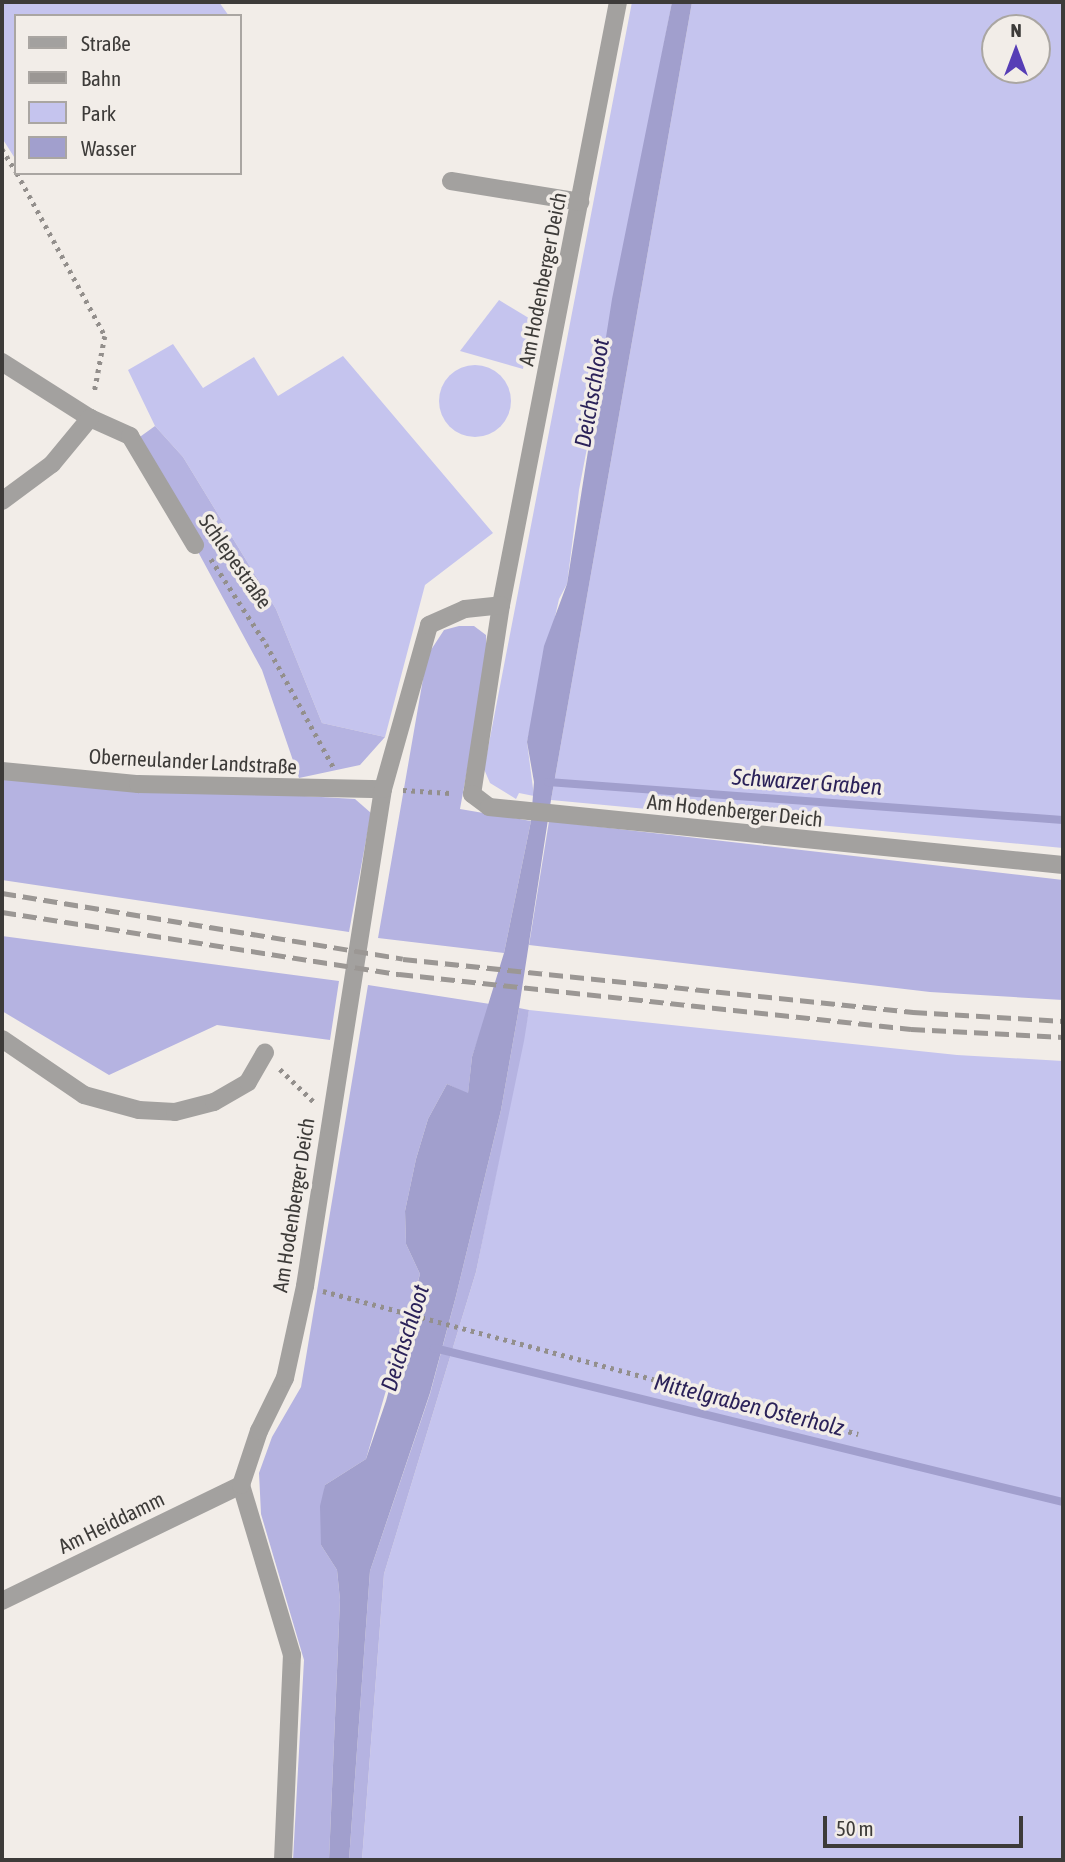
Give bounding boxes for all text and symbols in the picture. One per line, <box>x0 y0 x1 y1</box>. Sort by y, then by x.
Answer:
legend <box>14 14 242 175</box>
north arrow <box>981 14 1051 84</box>
text: N <box>1010 19 1022 41</box>
text: Straße <box>81 31 131 55</box>
text: Bahn <box>81 66 121 90</box>
text: Park <box>81 101 116 125</box>
text: Wasser <box>81 136 136 160</box>
street label: Am Hodenberger Deich <box>513 190 571 368</box>
water label: Deichschloot <box>569 336 615 450</box>
street label: Schlepestraße <box>194 509 278 613</box>
street label: Oberneulander Landstraße <box>88 743 298 779</box>
water label: Schwarzer Graben <box>731 763 883 801</box>
street label: Am Hodenberger Deich <box>646 788 824 832</box>
street label: Am Hodenberger Deich <box>267 1116 319 1294</box>
water label: Deichschloot <box>375 1281 435 1395</box>
water label: Mittelgraben Osterholz <box>651 1368 847 1442</box>
street label: Am Heiddamm <box>54 1486 168 1558</box>
scale bar <box>827 1802 1026 1846</box>
text: 50 m <box>836 1816 874 1840</box>

